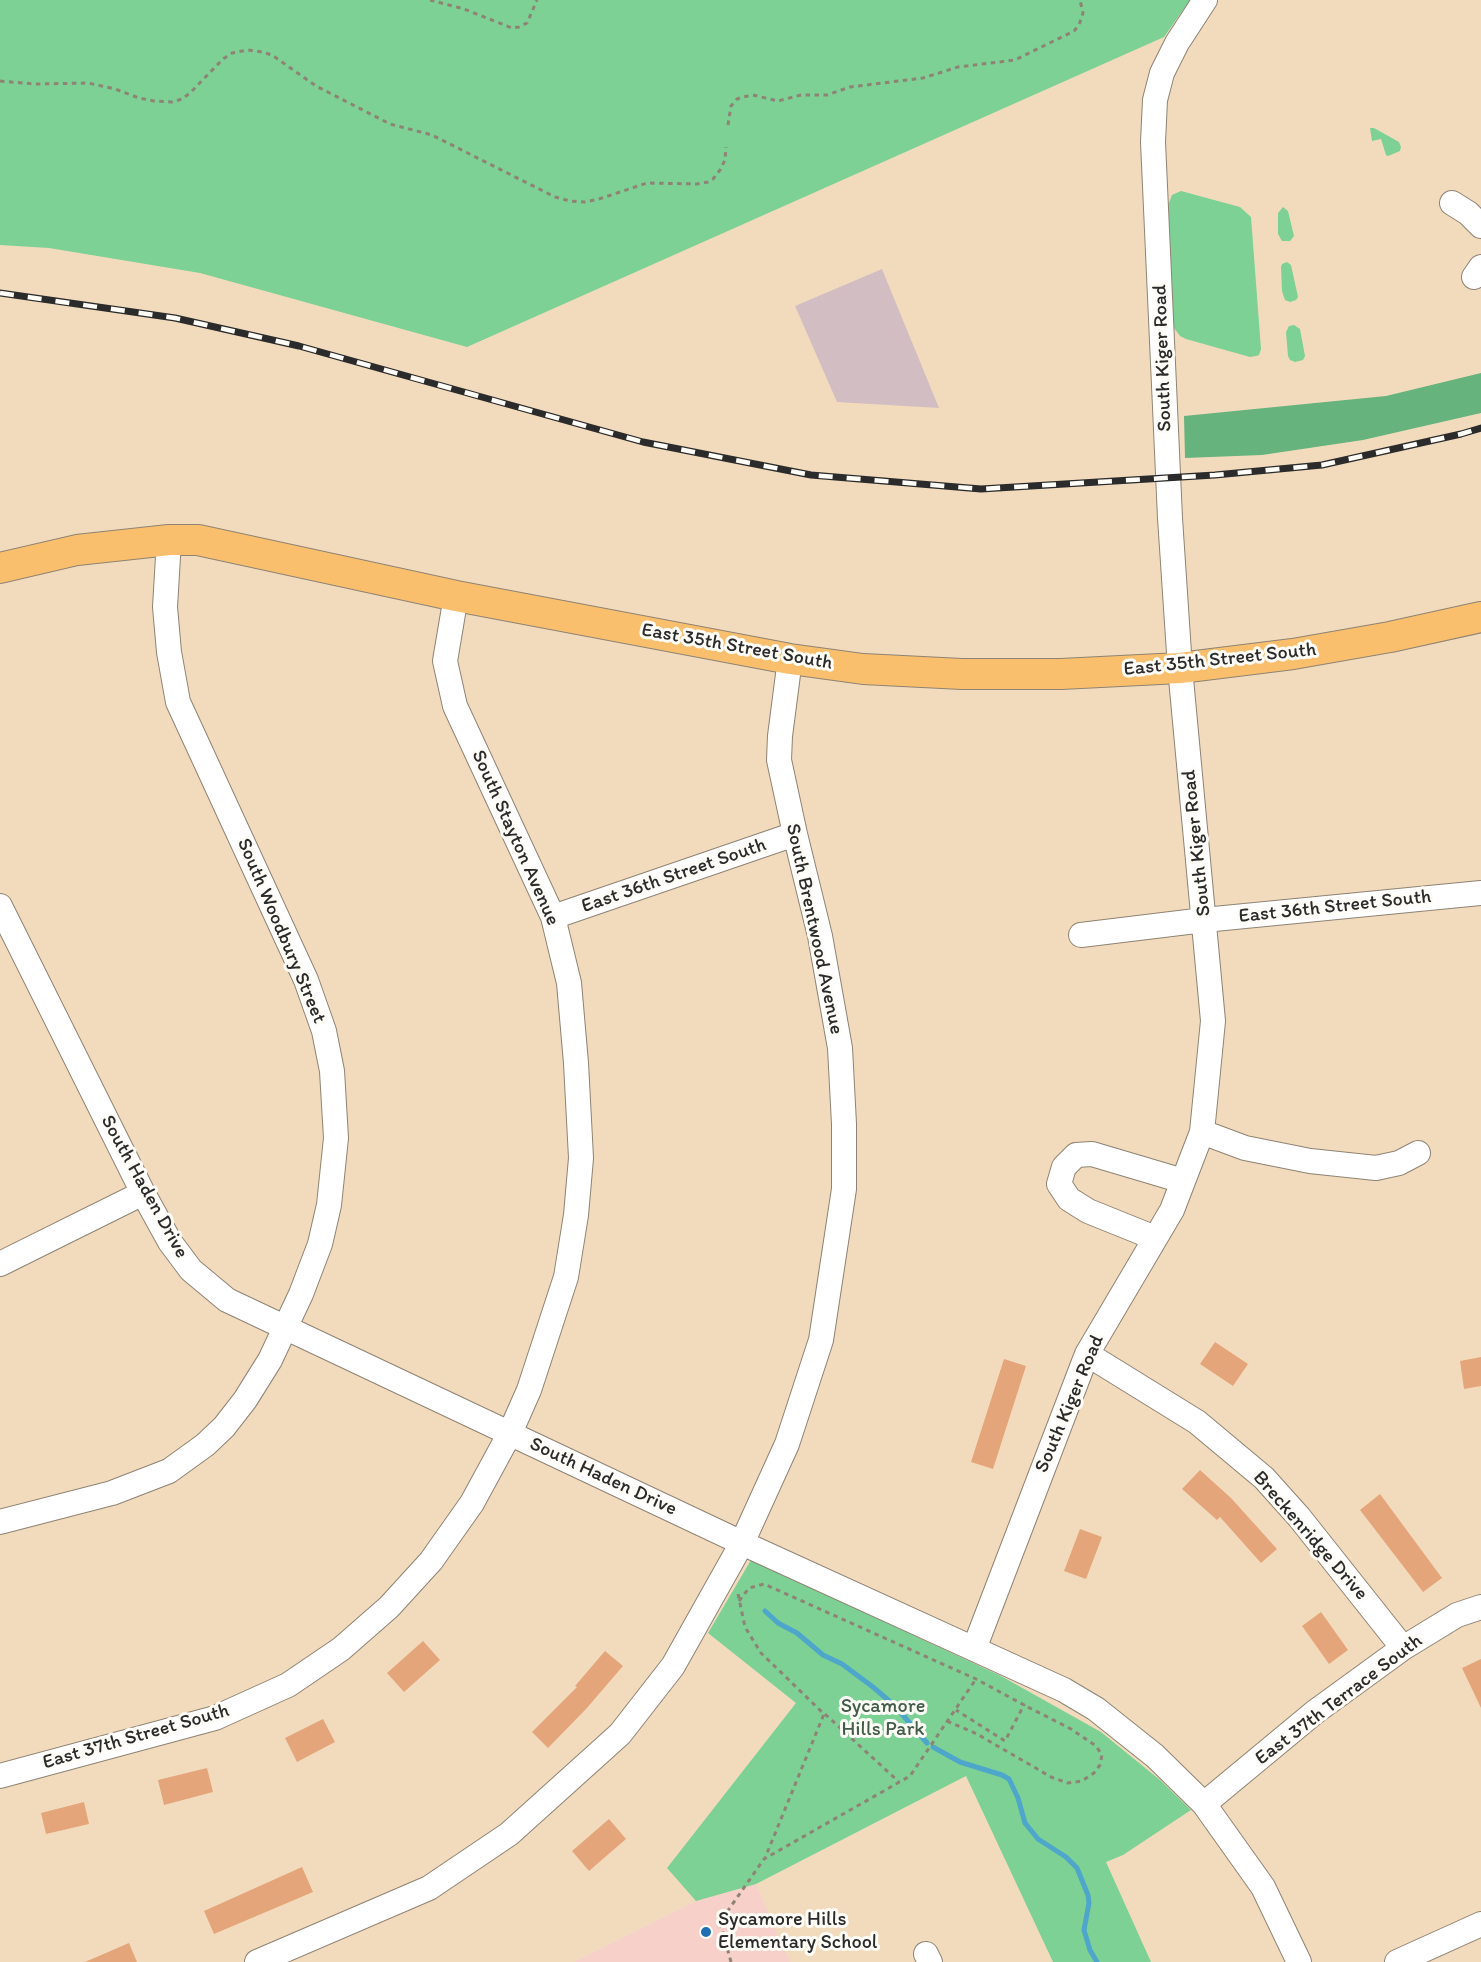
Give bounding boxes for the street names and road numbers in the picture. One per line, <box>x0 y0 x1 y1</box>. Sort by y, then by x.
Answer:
street label: South Kiger Road <box>1148 284 1178 432</box>
street label: East 35th Street South <box>640 618 834 676</box>
street label: East 35th Street South <box>1123 638 1317 682</box>
street label: South Stayton Avenue <box>466 747 564 929</box>
street label: South Kiger Road <box>1177 768 1217 918</box>
street label: South Brentwood Avenue <box>780 821 848 1037</box>
street label: East 36th Street South <box>579 833 769 919</box>
street label: South Woodbury Street <box>231 835 331 1027</box>
street label: East 36th Street South <box>1237 885 1433 929</box>
street label: South Haden Drive <box>95 1111 193 1263</box>
street label: South Kiger Road <box>1030 1331 1110 1477</box>
street label: South Haden Drive <box>526 1432 680 1522</box>
street label: Breckenridge Drive <box>1247 1466 1373 1606</box>
street label: East 37th Terrace South <box>1251 1629 1427 1771</box>
street label: East 37th Street South <box>40 1699 232 1775</box>

